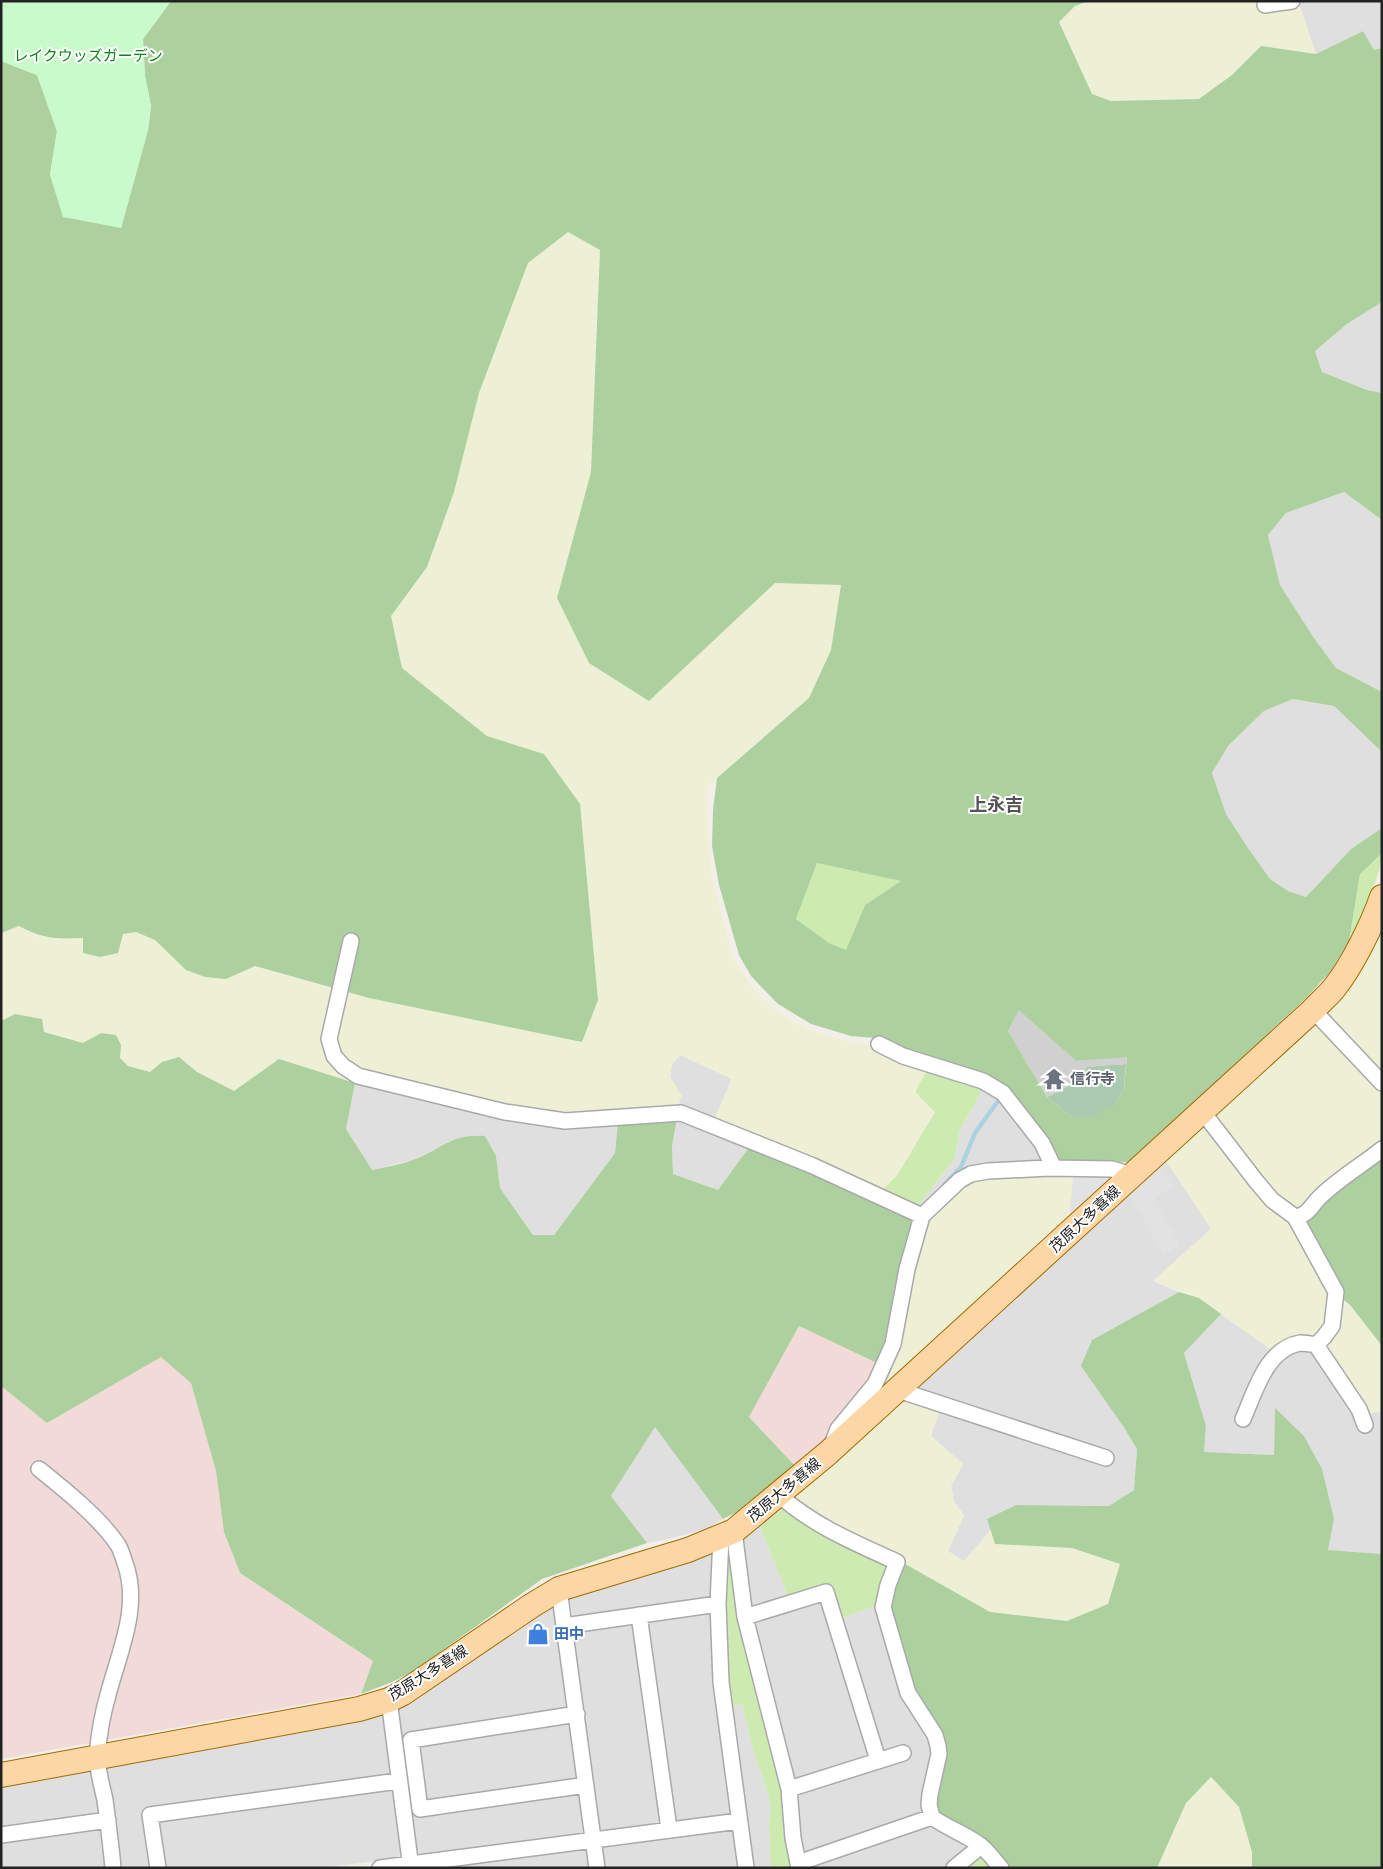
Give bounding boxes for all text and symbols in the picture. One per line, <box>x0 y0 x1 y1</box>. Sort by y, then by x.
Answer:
park label: レイクウッズガーデン <box>13 47 163 65</box>
district label: 上永吉 <box>969 794 1023 816</box>
temple icon: 信行寺 <box>1041 1066 1067 1092</box>
place label: 信行寺 <box>1070 1070 1115 1088</box>
street label: 茂原大多喜線 <box>1046 1182 1124 1256</box>
street label: 茂原大多喜線 <box>744 1454 824 1526</box>
shop icon: 田中 <box>525 1621 551 1647</box>
place label: 田中 <box>554 1625 584 1643</box>
street label: 茂原大多喜線 <box>385 1642 471 1704</box>

